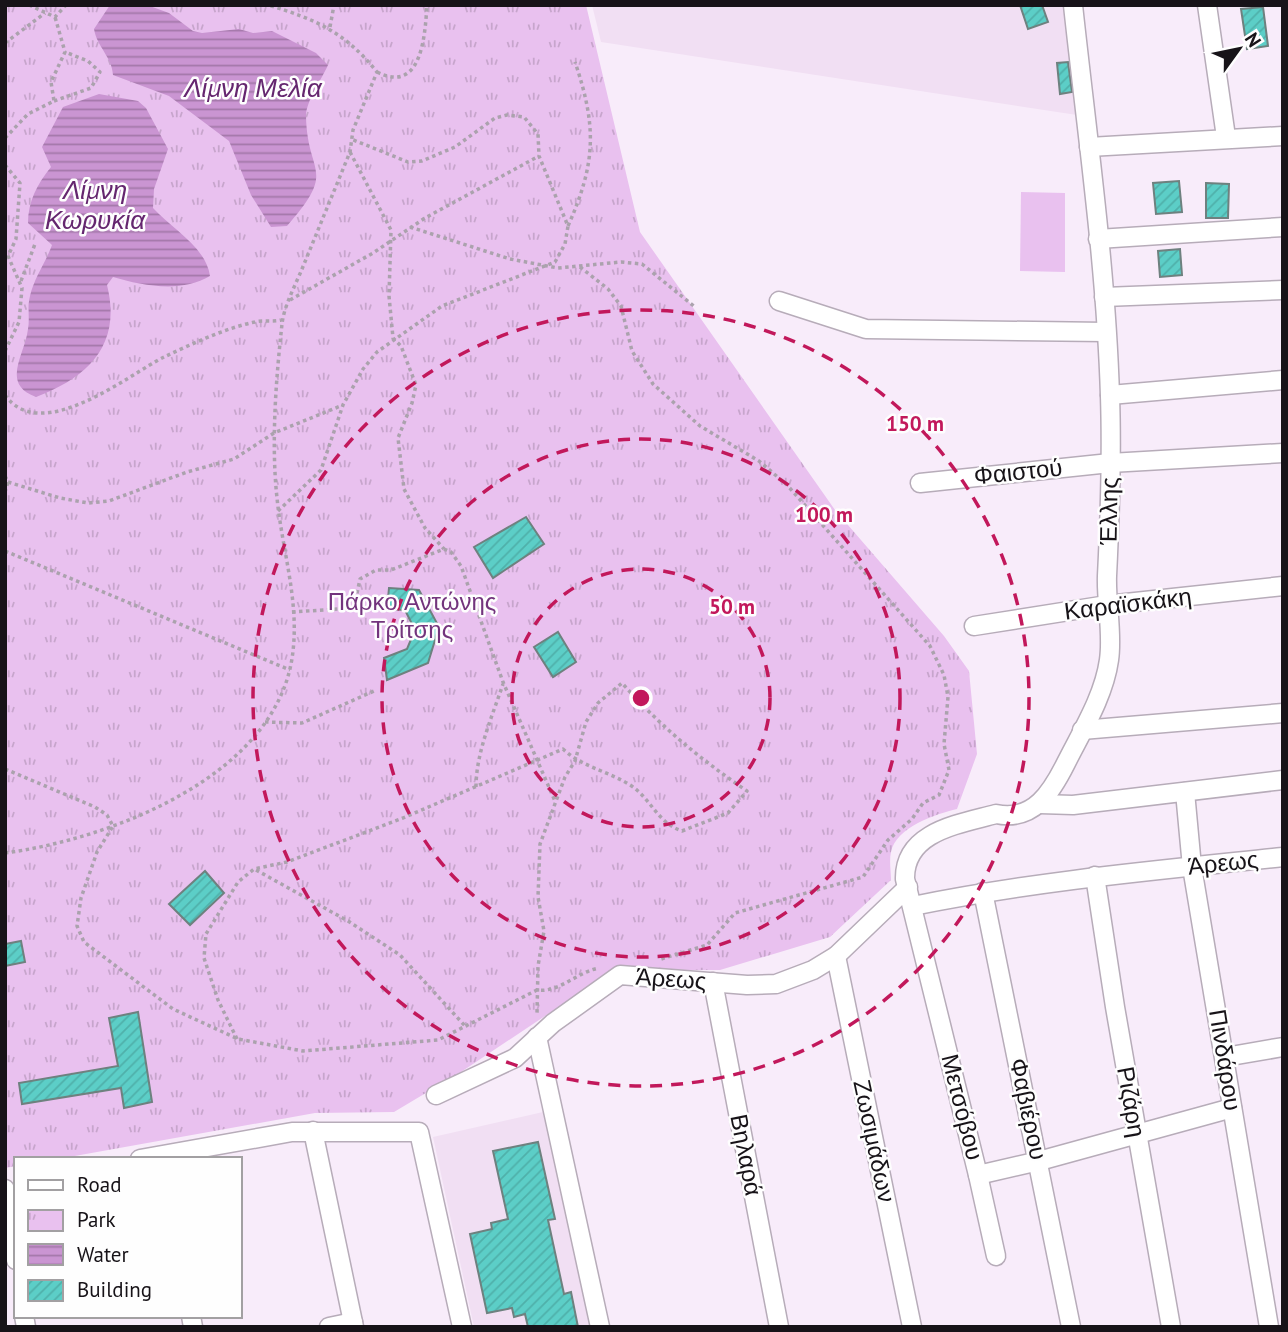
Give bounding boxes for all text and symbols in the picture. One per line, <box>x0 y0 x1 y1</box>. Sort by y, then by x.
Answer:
north arrow <box>1204 14 1274 84</box>
text: N <box>1240 28 1267 52</box>
water label: Λίμνη Μελία <box>182 71 323 104</box>
water label: Λίμνη Κωρυκία <box>45 173 146 236</box>
text: 150 m <box>886 410 944 437</box>
street label: Φαιστού <box>972 451 1064 492</box>
street label: Έλλης <box>1092 477 1125 546</box>
text: 100 m <box>795 501 853 528</box>
street label: Καραϊσκάκη <box>1062 580 1193 627</box>
park label: Πάρκο Αντώνης Τρίτσης <box>328 586 496 645</box>
text: 50 m <box>709 593 755 620</box>
centre of rings <box>629 686 653 710</box>
street label: Άρεως <box>1186 843 1260 882</box>
street label: Άρεως <box>635 961 707 996</box>
street label: Πινδάρου <box>1202 1007 1249 1113</box>
street label: Μετσόβου <box>934 1051 991 1163</box>
street label: Φαβιέρου <box>1003 1055 1054 1162</box>
street label: Ριζάρη <box>1110 1064 1153 1140</box>
street label: Ζωσιμάδων <box>846 1077 903 1205</box>
street label: Βηλαρά <box>723 1112 770 1198</box>
legend <box>14 1157 242 1318</box>
text: Road <box>77 1171 121 1198</box>
text: Park <box>77 1206 116 1233</box>
text: Water <box>77 1241 129 1268</box>
text: Building <box>77 1276 152 1303</box>

